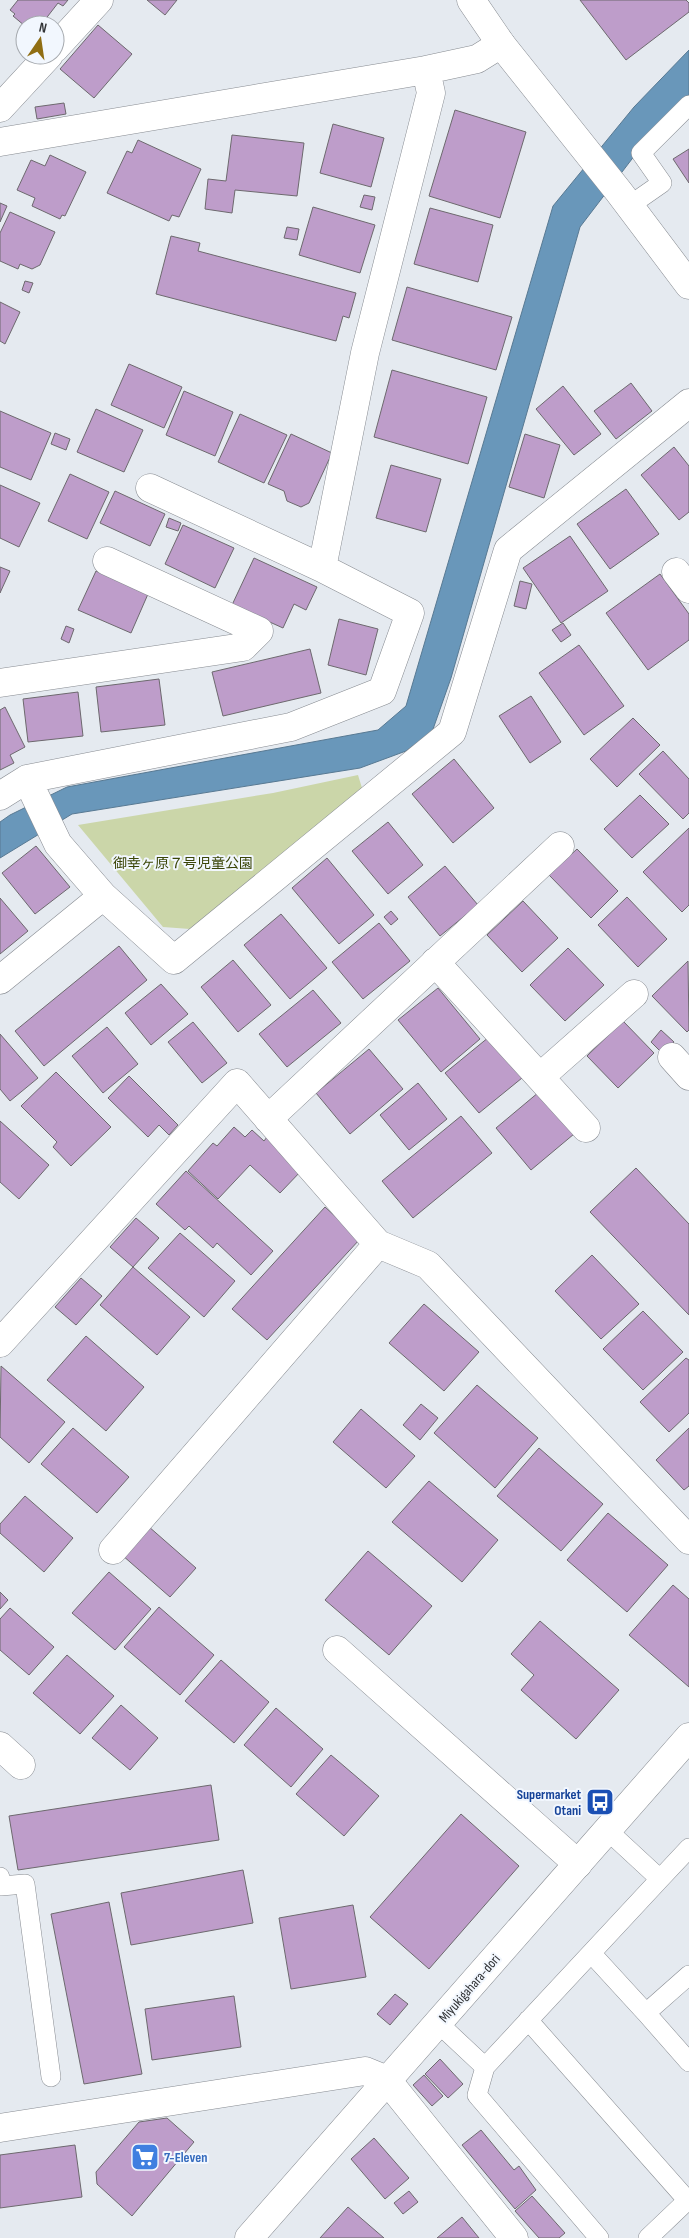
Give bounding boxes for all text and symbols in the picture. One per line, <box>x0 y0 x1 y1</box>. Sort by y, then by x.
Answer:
north arrow <box>15 15 65 65</box>
text: N <box>37 19 48 37</box>
park label: 御幸ヶ原７号児童公園 <box>113 855 253 872</box>
place label: Supermarket Otani <box>517 1786 581 1819</box>
bus stop icon: Supermarket Otani <box>585 1787 615 1817</box>
street label: Miyukigahara-dori <box>435 1951 504 2026</box>
supermarket icon: 7-Eleven <box>130 2142 160 2172</box>
place label: 7-Eleven <box>164 2149 207 2166</box>

